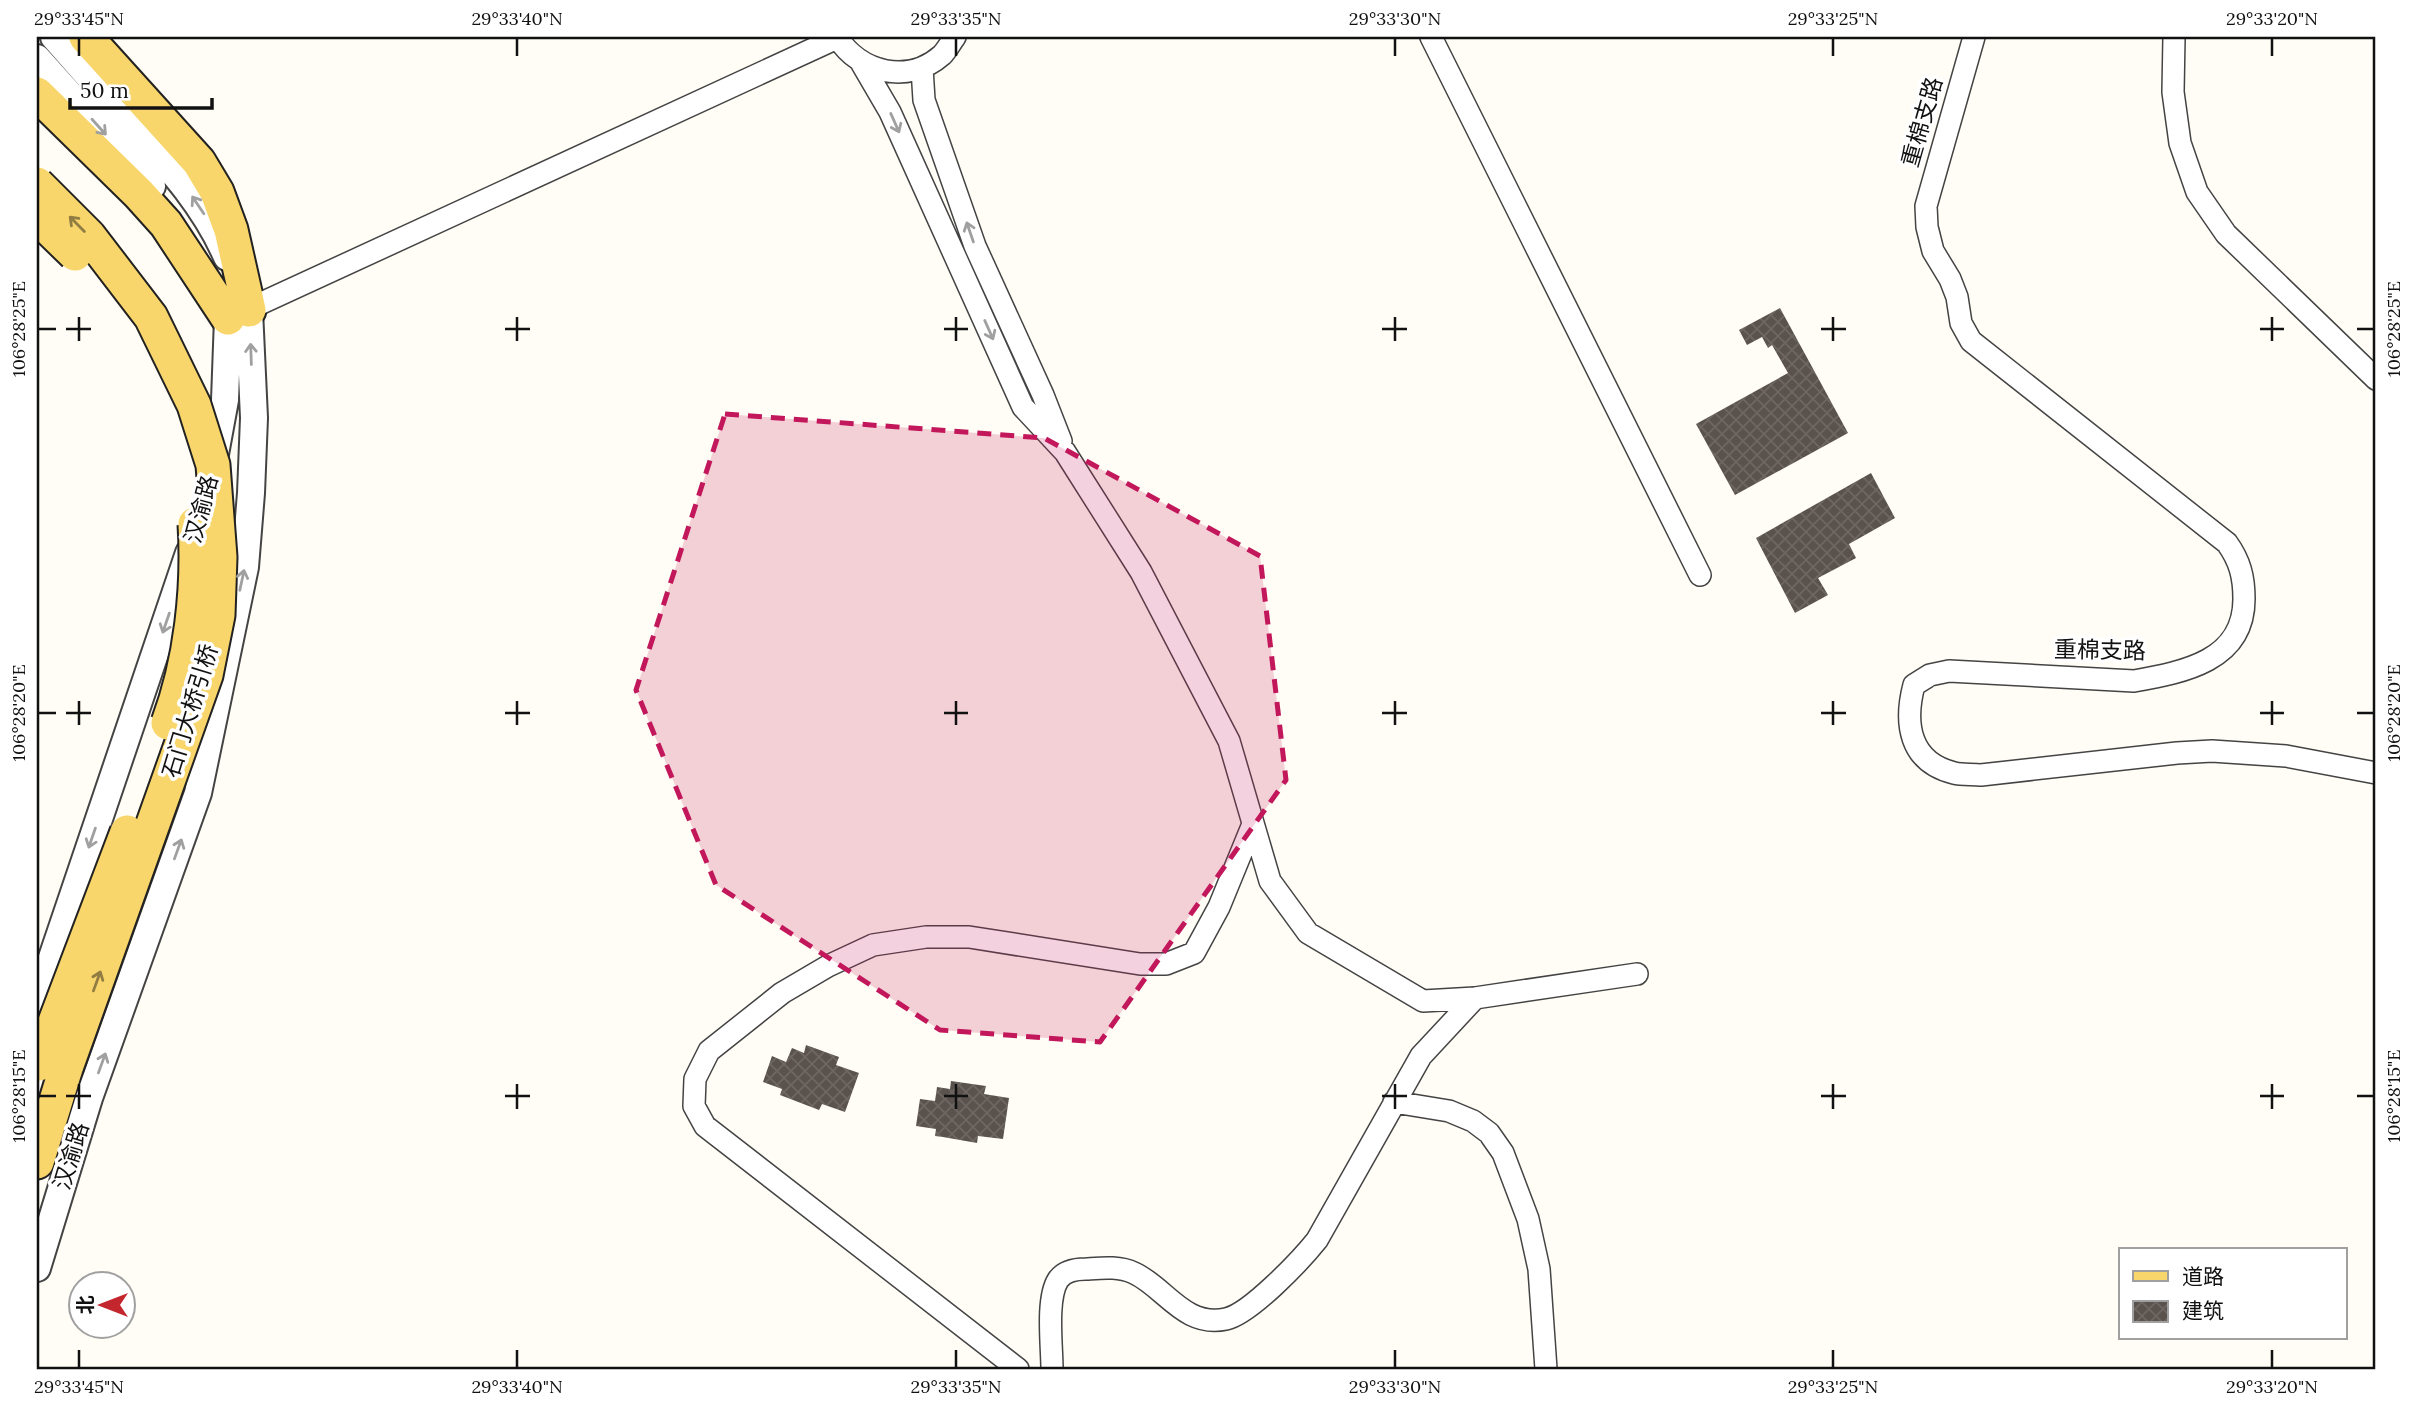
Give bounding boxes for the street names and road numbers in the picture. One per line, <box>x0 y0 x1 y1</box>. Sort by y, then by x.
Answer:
street label: 重棉支路 <box>1895 74 1948 170</box>
street label: 汉渝路 <box>178 472 223 546</box>
street label: 重棉支路 <box>2054 634 2146 665</box>
street label: 石门大桥引桥 <box>155 641 224 781</box>
street label: 汉渝路 <box>47 1119 94 1193</box>

